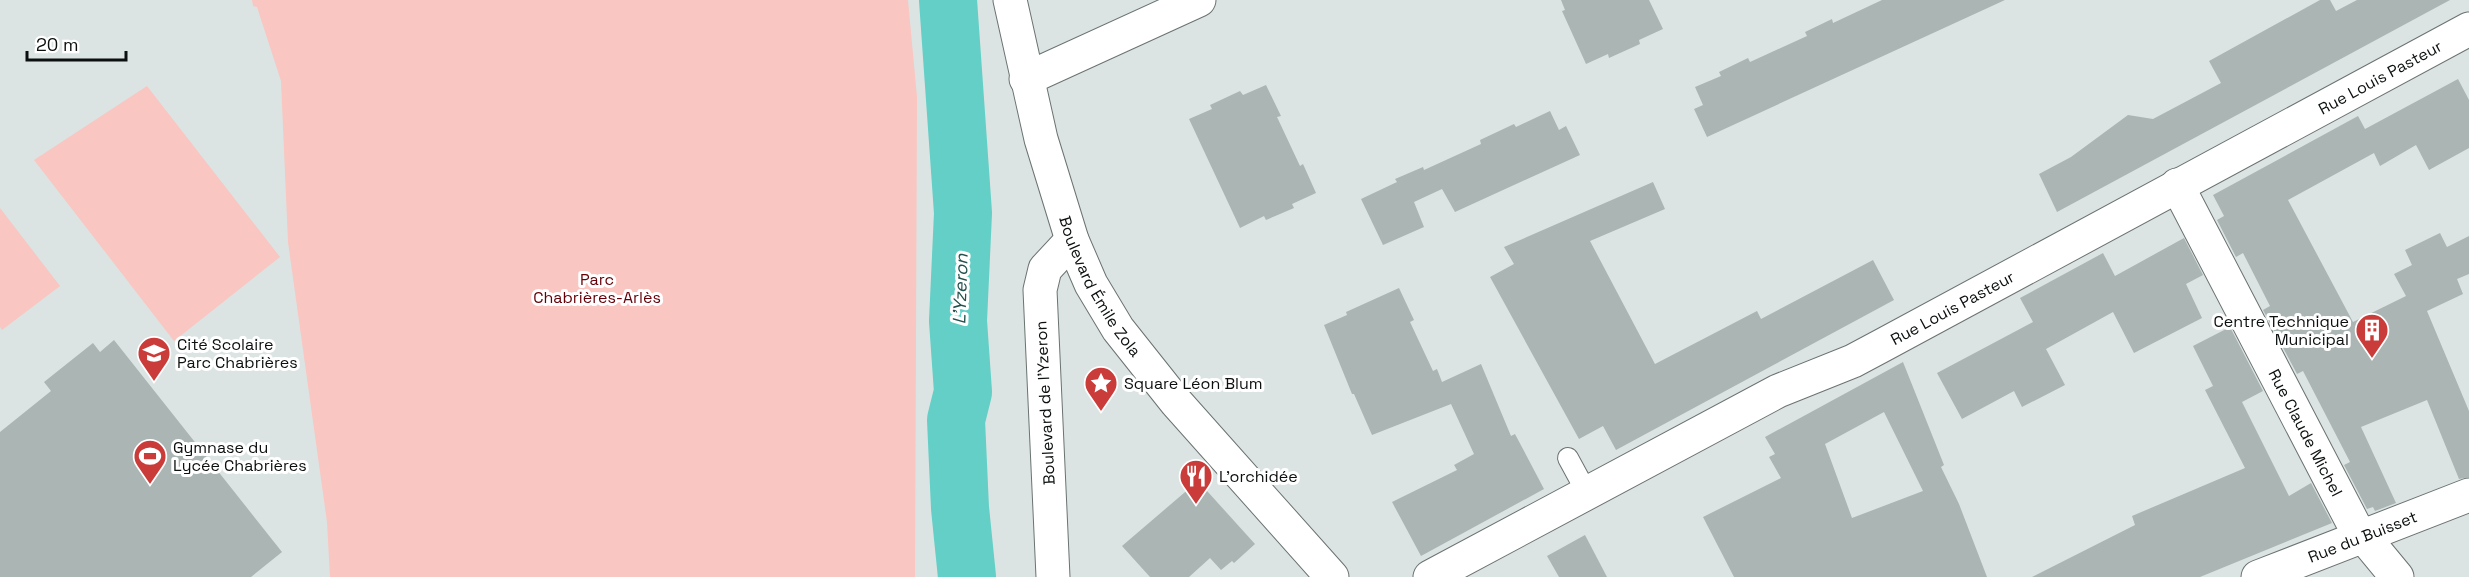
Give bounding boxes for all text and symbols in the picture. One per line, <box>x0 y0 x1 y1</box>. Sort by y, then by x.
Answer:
scale bar <box>27 24 126 62</box>
text: 20 m <box>36 33 79 56</box>
street label: Rue Louis Pasteur <box>2314 35 2446 119</box>
street label: Boulevard Émile Zola <box>1055 213 1146 361</box>
water label: L'Yzeron <box>947 252 973 325</box>
street label: Rue Louis Pasteur <box>1887 266 2018 350</box>
park label: Parc Chabrières-Arlès <box>533 269 661 308</box>
place label: Centre Technique Municipal <box>2213 311 2349 350</box>
building icon: Centre Technique Municipal <box>2354 312 2390 359</box>
street label: Boulevard de l'Yzeron <box>1030 320 1060 486</box>
place label: Cité Scolaire Parc Chabrières <box>177 334 298 373</box>
school or university icon: Cité Scolaire Parc Chabrières <box>136 335 172 382</box>
place icon: Square Léon Blum <box>1083 365 1119 412</box>
street label: Rue Claude Michel <box>2264 365 2348 500</box>
place label: Square Léon Blum <box>1124 373 1262 394</box>
place label: Gymnase du Lycée Chabrières <box>173 437 307 476</box>
sports icon: Gymnase du Lycée Chabrières <box>132 438 168 485</box>
restaurant icon: L'orchidée <box>1178 458 1214 505</box>
place label: L'orchidée <box>1219 466 1298 487</box>
street label: Rue du Buisset <box>2305 506 2420 567</box>

